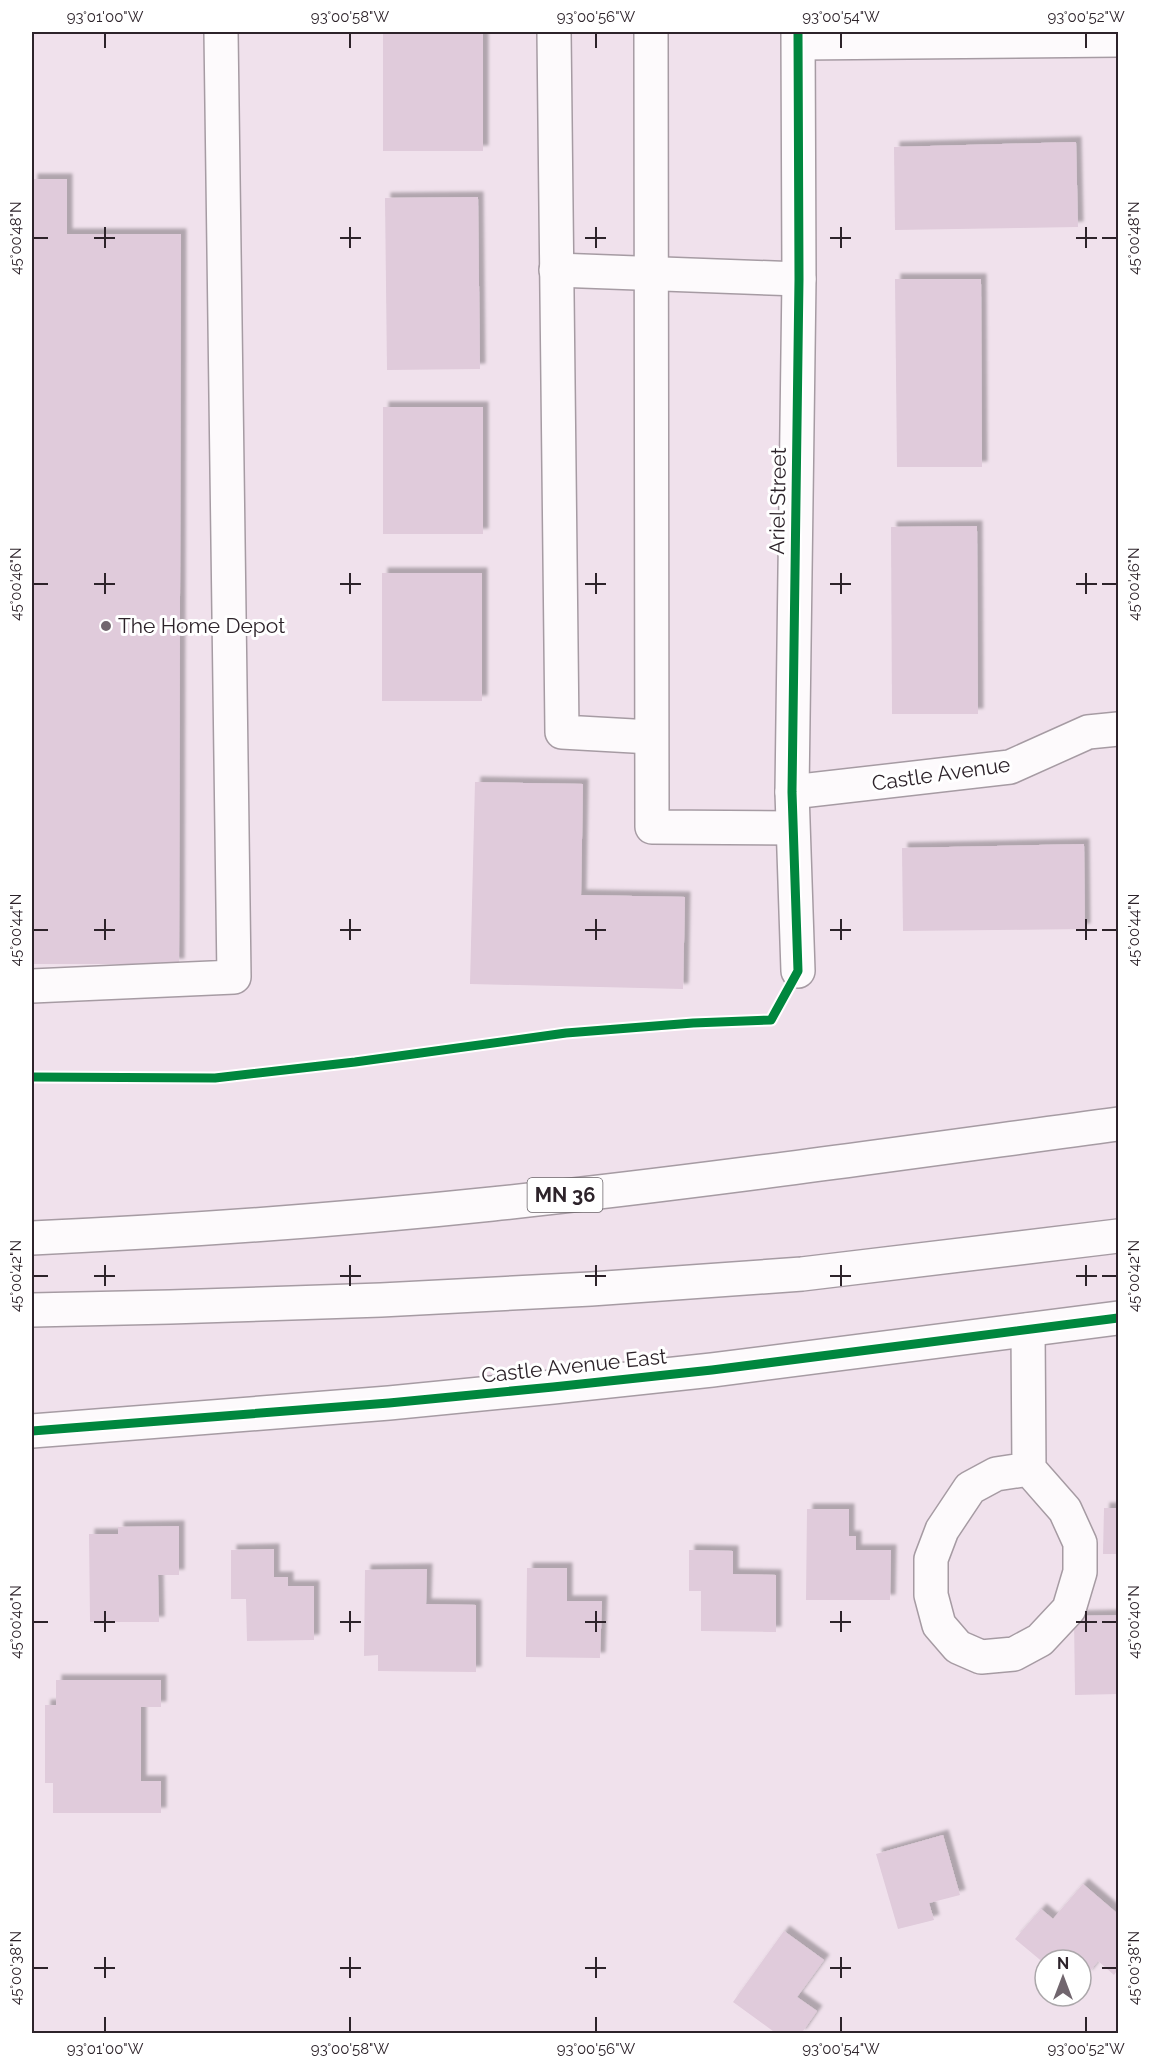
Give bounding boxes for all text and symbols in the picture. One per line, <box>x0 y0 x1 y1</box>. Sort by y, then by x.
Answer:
text: 93°01'00"W <box>67 8 144 26</box>
text: 93°00'58"W <box>311 8 389 26</box>
text: 93°00'56"W <box>557 8 636 26</box>
text: 93°00'54"W <box>802 8 880 26</box>
text: 93°00'52"W <box>1047 8 1125 26</box>
text: 45°00'48"N <box>7 201 25 275</box>
text: 45°00'48"N <box>1125 201 1143 275</box>
street label: Ariel Street <box>764 447 791 555</box>
text: 45°00'46"N <box>7 547 25 621</box>
text: 45°00'46"N <box>1125 547 1143 621</box>
place label: The Home Depot <box>118 613 285 638</box>
marker: The Home Depot <box>99 619 113 633</box>
street label: Castle Avenue <box>870 751 1012 796</box>
text: 45°00'44"N <box>7 894 25 966</box>
text: 45°00'44"N <box>1125 894 1143 966</box>
road number: MN 36 <box>528 1178 602 1212</box>
text: 45°00'42"N <box>7 1240 25 1312</box>
text: 45°00'42"N <box>1125 1240 1143 1312</box>
street label: Castle Avenue East <box>480 1343 668 1388</box>
text: 45°00'40"N <box>7 1585 25 1659</box>
text: 45°00'40"N <box>1125 1585 1143 1659</box>
text: 45°00'38"N <box>7 1931 25 2005</box>
text: 45°00'38"N <box>1125 1931 1143 2005</box>
north arrow <box>1033 1948 1093 2008</box>
text: N <box>1057 1954 1069 1973</box>
text: 93°01'00"W <box>67 2040 144 2058</box>
text: 93°00'58"W <box>311 2040 389 2058</box>
text: 93°00'56"W <box>557 2040 636 2058</box>
text: 93°00'54"W <box>802 2040 880 2058</box>
text: 93°00'52"W <box>1047 2040 1125 2058</box>

